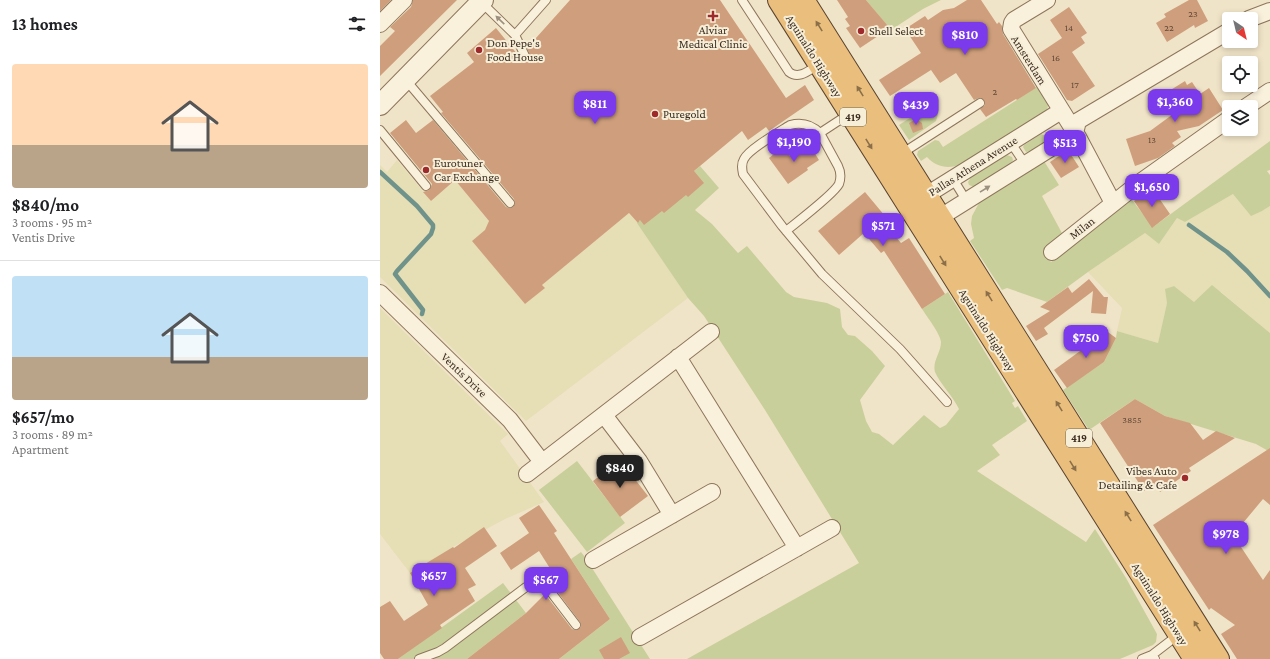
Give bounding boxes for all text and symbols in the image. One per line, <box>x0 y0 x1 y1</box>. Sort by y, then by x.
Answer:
house number: 23 <box>1188 8 1198 19</box>
marker: Alviar Medical Clinic <box>707 10 719 22</box>
street label: Aguinaldo Highway <box>783 12 845 100</box>
north arrow <box>1222 12 1258 48</box>
map controls <box>1222 12 1258 136</box>
icon: filters <box>346 13 368 35</box>
text: 13 homes <box>12 15 78 34</box>
one-way arrow <box>495 15 505 25</box>
one-way arrow <box>816 21 823 32</box>
pin: $810 <box>941 22 989 56</box>
house number: 14 <box>1065 22 1073 33</box>
house number: 22 <box>1164 22 1174 33</box>
place label: Alviar Medical Clinic <box>679 23 747 51</box>
place label: Shell Select <box>869 24 924 38</box>
marker: Shell Select <box>856 26 866 36</box>
text: $810 <box>952 27 978 42</box>
street label: Amsterdam <box>1008 33 1050 88</box>
place label: Don Pepe's Food House <box>487 36 543 64</box>
marker: Don Pepe's Food House <box>474 45 484 55</box>
house number: 16 <box>1052 52 1060 63</box>
button: locate <box>1222 56 1258 92</box>
house number: 17 <box>1071 79 1079 90</box>
one-way arrow <box>857 85 864 97</box>
house number: 2 <box>993 86 998 97</box>
pin: $1,360 <box>1142 89 1208 123</box>
icon: home <box>154 90 226 162</box>
pin: $811 <box>571 91 619 125</box>
pin: $439 <box>892 92 940 126</box>
text: $1,360 <box>1157 94 1193 109</box>
text: $811 <box>583 96 607 111</box>
text: $439 <box>903 97 929 112</box>
button: layers <box>1222 100 1258 136</box>
place label: Puregold <box>663 107 707 121</box>
road number: 419 <box>840 108 866 126</box>
marker: Puregold <box>650 109 660 119</box>
pin: $1,190 <box>761 129 827 163</box>
pin: $513 <box>1041 130 1089 164</box>
street label: Pallas Athena Avenue <box>926 133 1020 199</box>
text: $1,190 <box>777 134 811 149</box>
house number: 13 <box>1148 134 1156 145</box>
text: $513 <box>1053 135 1077 150</box>
one-way arrow <box>866 138 873 150</box>
place label: Eurotuner Car Exchange <box>434 156 499 184</box>
marker: Eurotuner Car Exchange <box>421 165 431 175</box>
pin: $1,650 <box>1119 174 1185 208</box>
text: $1,650 <box>1134 179 1170 194</box>
one-way arrow <box>980 185 990 193</box>
text: $840/mo <box>12 196 79 215</box>
pin: $571 <box>859 213 907 247</box>
street label: Milan <box>1067 213 1098 242</box>
text: 3 rooms · 95 m² <box>12 215 92 230</box>
text: $571 <box>871 218 895 233</box>
text: Ventis Drive <box>12 230 75 245</box>
one-way arrow <box>940 256 947 267</box>
street label: Aguinaldo Highway <box>956 286 1018 374</box>
one-way arrow <box>986 290 993 302</box>
icon: home <box>154 302 226 374</box>
pin: $750 <box>1062 325 1110 359</box>
text: $750 <box>1073 330 1099 345</box>
street label: Ventis Drive <box>438 350 490 400</box>
one-way arrow <box>1055 400 1062 412</box>
text: $657/mo <box>12 408 74 427</box>
house number: 3855 <box>1122 414 1142 425</box>
text: 3 rooms · 89 m² <box>12 427 93 442</box>
road number: 419 <box>1066 429 1092 447</box>
text: Apartment <box>12 442 69 457</box>
pin: $840 <box>596 455 644 489</box>
text: $840 <box>606 460 634 475</box>
one-way arrow <box>1069 460 1076 472</box>
place label: Vibes Auto Detailing & Cafe <box>1098 464 1177 492</box>
marker: Vibes Auto Detailing & Cafe <box>1180 473 1190 483</box>
one-way arrow <box>1124 511 1132 521</box>
pin: $978 <box>1202 521 1250 555</box>
text: $978 <box>1212 526 1240 541</box>
street label: Aguinaldo Highway <box>1129 560 1191 648</box>
pin: $657 <box>410 563 458 597</box>
pin: $567 <box>522 567 570 601</box>
text: $657 <box>421 568 447 583</box>
text: $567 <box>533 572 559 587</box>
one-way arrow <box>1193 621 1201 631</box>

